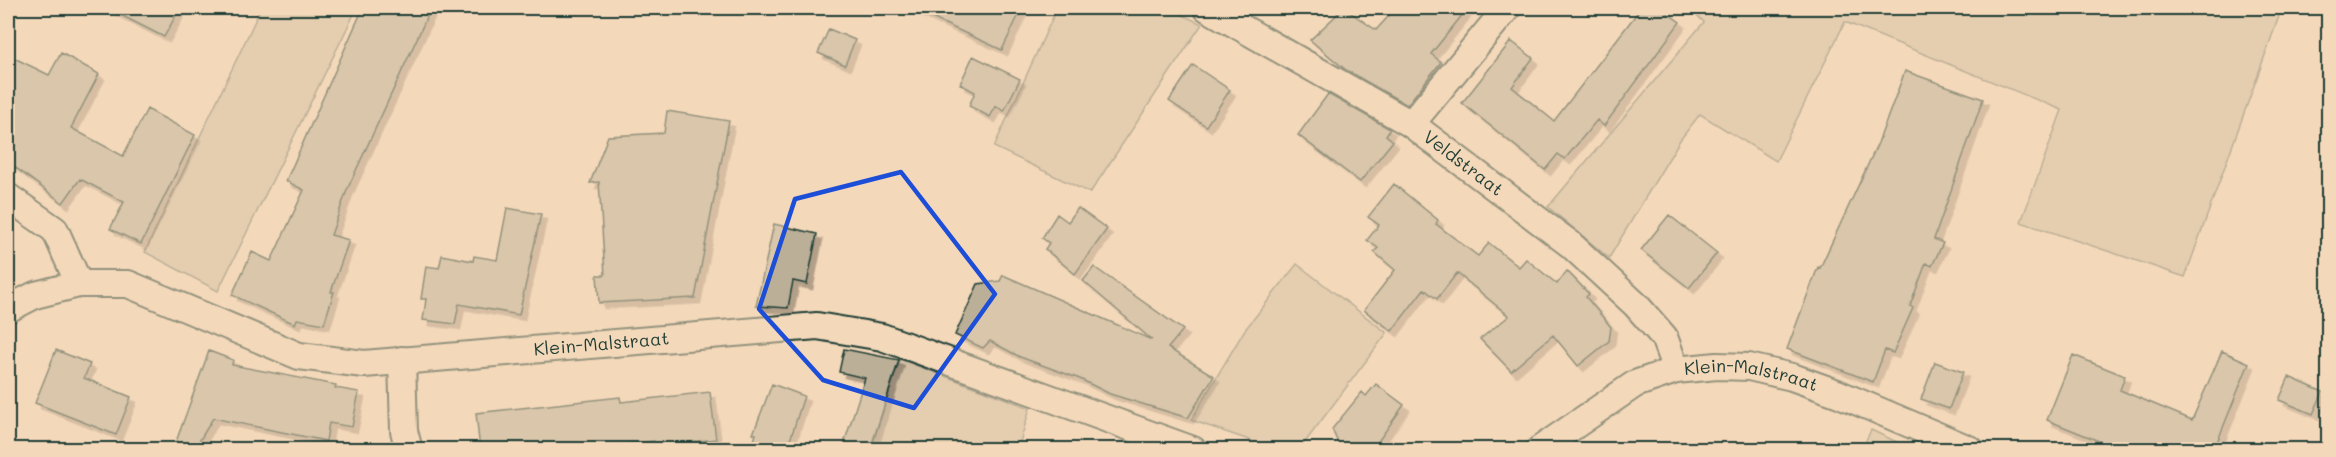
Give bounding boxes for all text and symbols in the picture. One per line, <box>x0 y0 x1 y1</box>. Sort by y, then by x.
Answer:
street label: Veldstraat <box>1419 124 1509 201</box>
street label: Klein-Malstraat <box>533 325 670 361</box>
street label: Klein-Malstraat <box>1683 353 1822 396</box>

